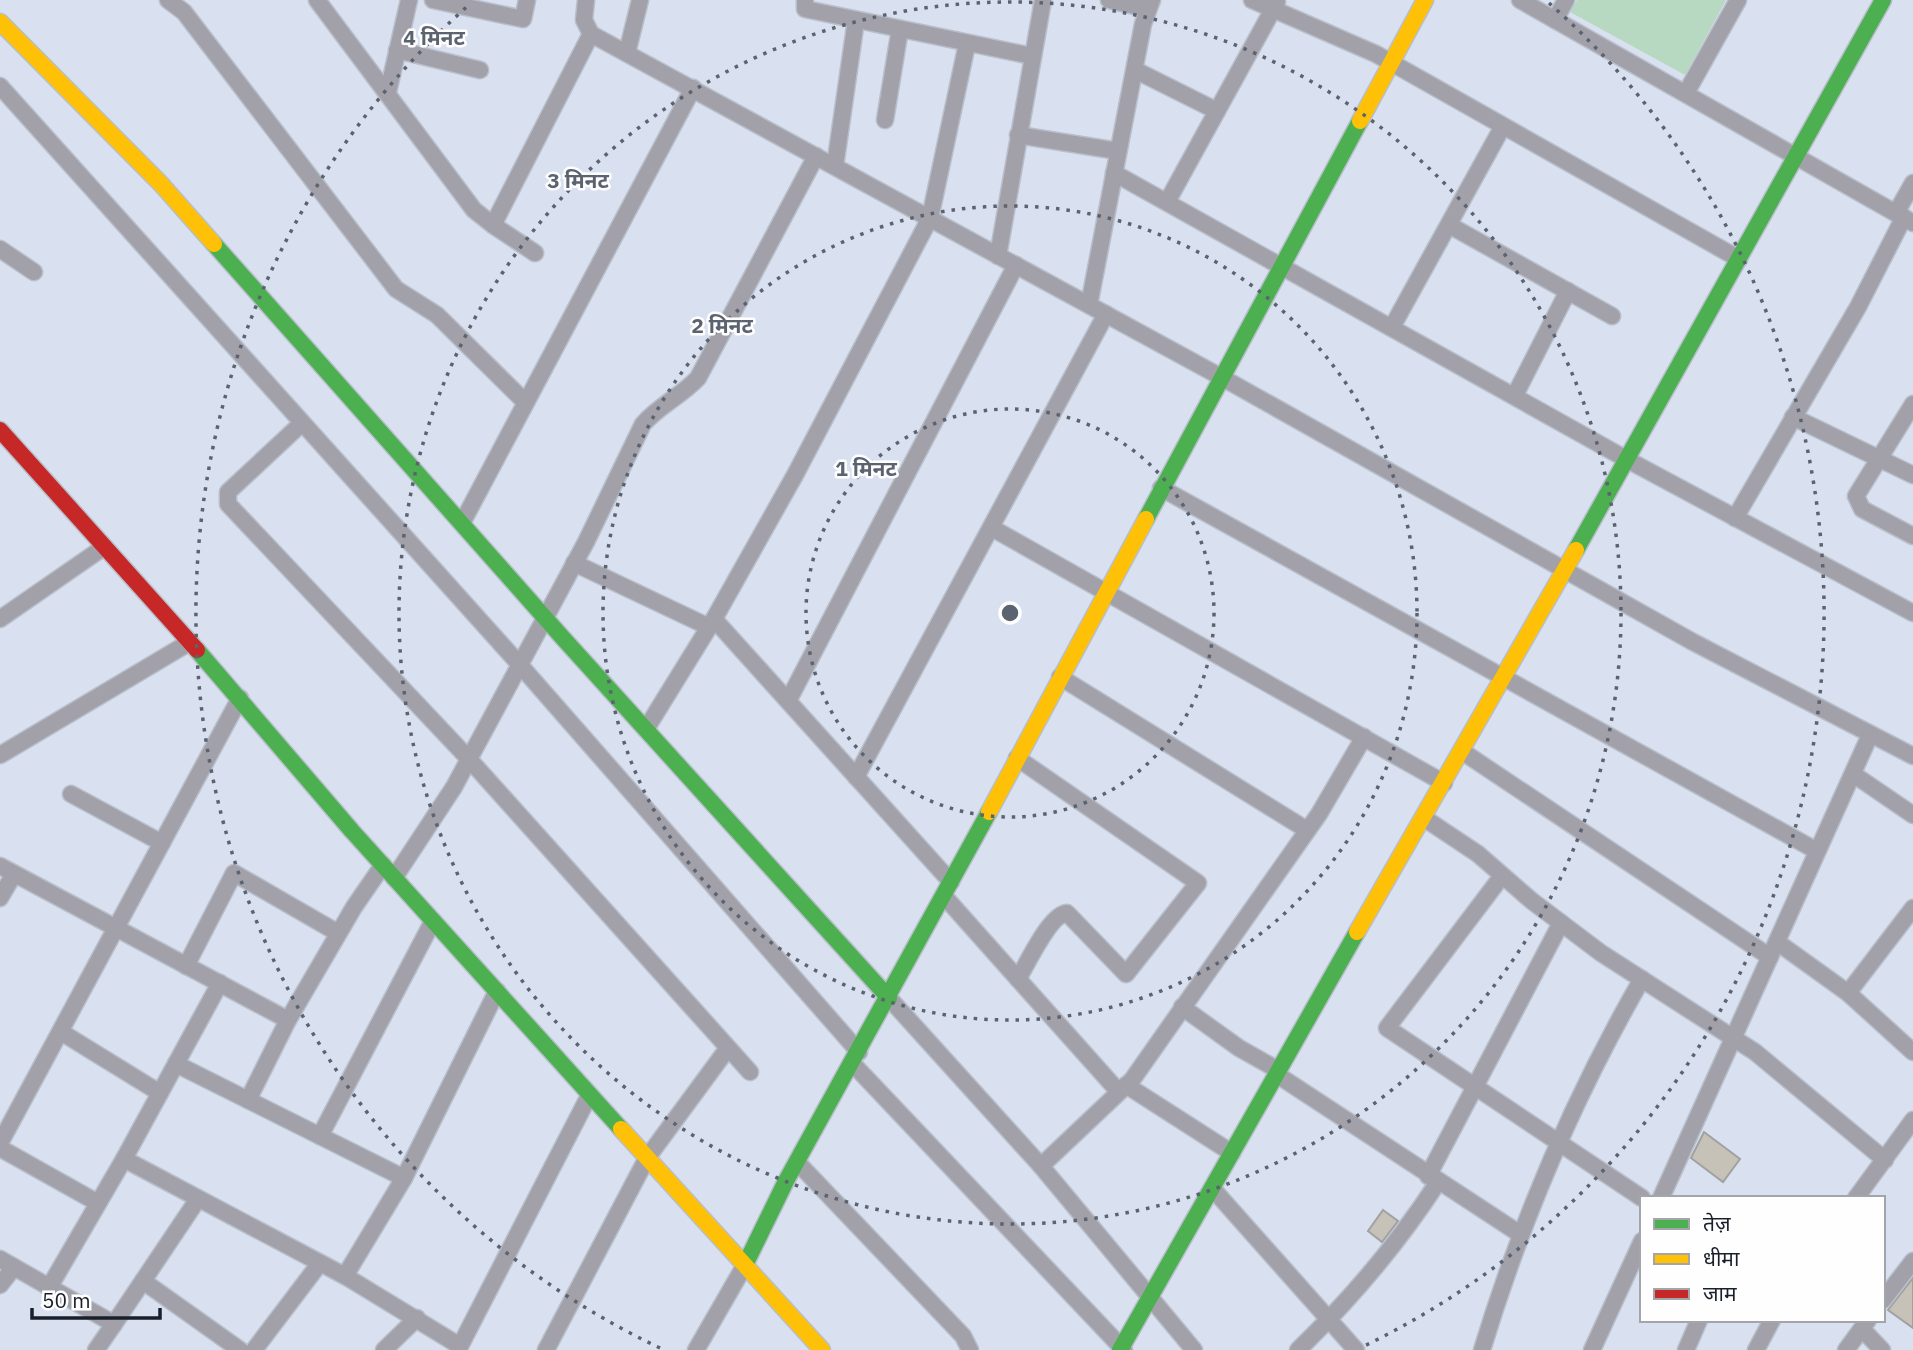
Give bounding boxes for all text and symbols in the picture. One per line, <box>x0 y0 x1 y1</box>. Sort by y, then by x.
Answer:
text: 4 मिनट <box>403 23 466 51</box>
text: 3 मिनट <box>547 166 610 194</box>
text: 2 मिनट <box>691 311 754 339</box>
text: 1 मिनट <box>835 454 898 482</box>
centre of rings <box>998 601 1022 625</box>
legend <box>1640 1196 1885 1322</box>
text: तेज़ <box>1703 1209 1731 1237</box>
text: धीमा <box>1703 1244 1740 1272</box>
scale bar <box>32 1276 159 1320</box>
text: जाम <box>1703 1279 1737 1307</box>
text: 50 m <box>42 1286 91 1314</box>

